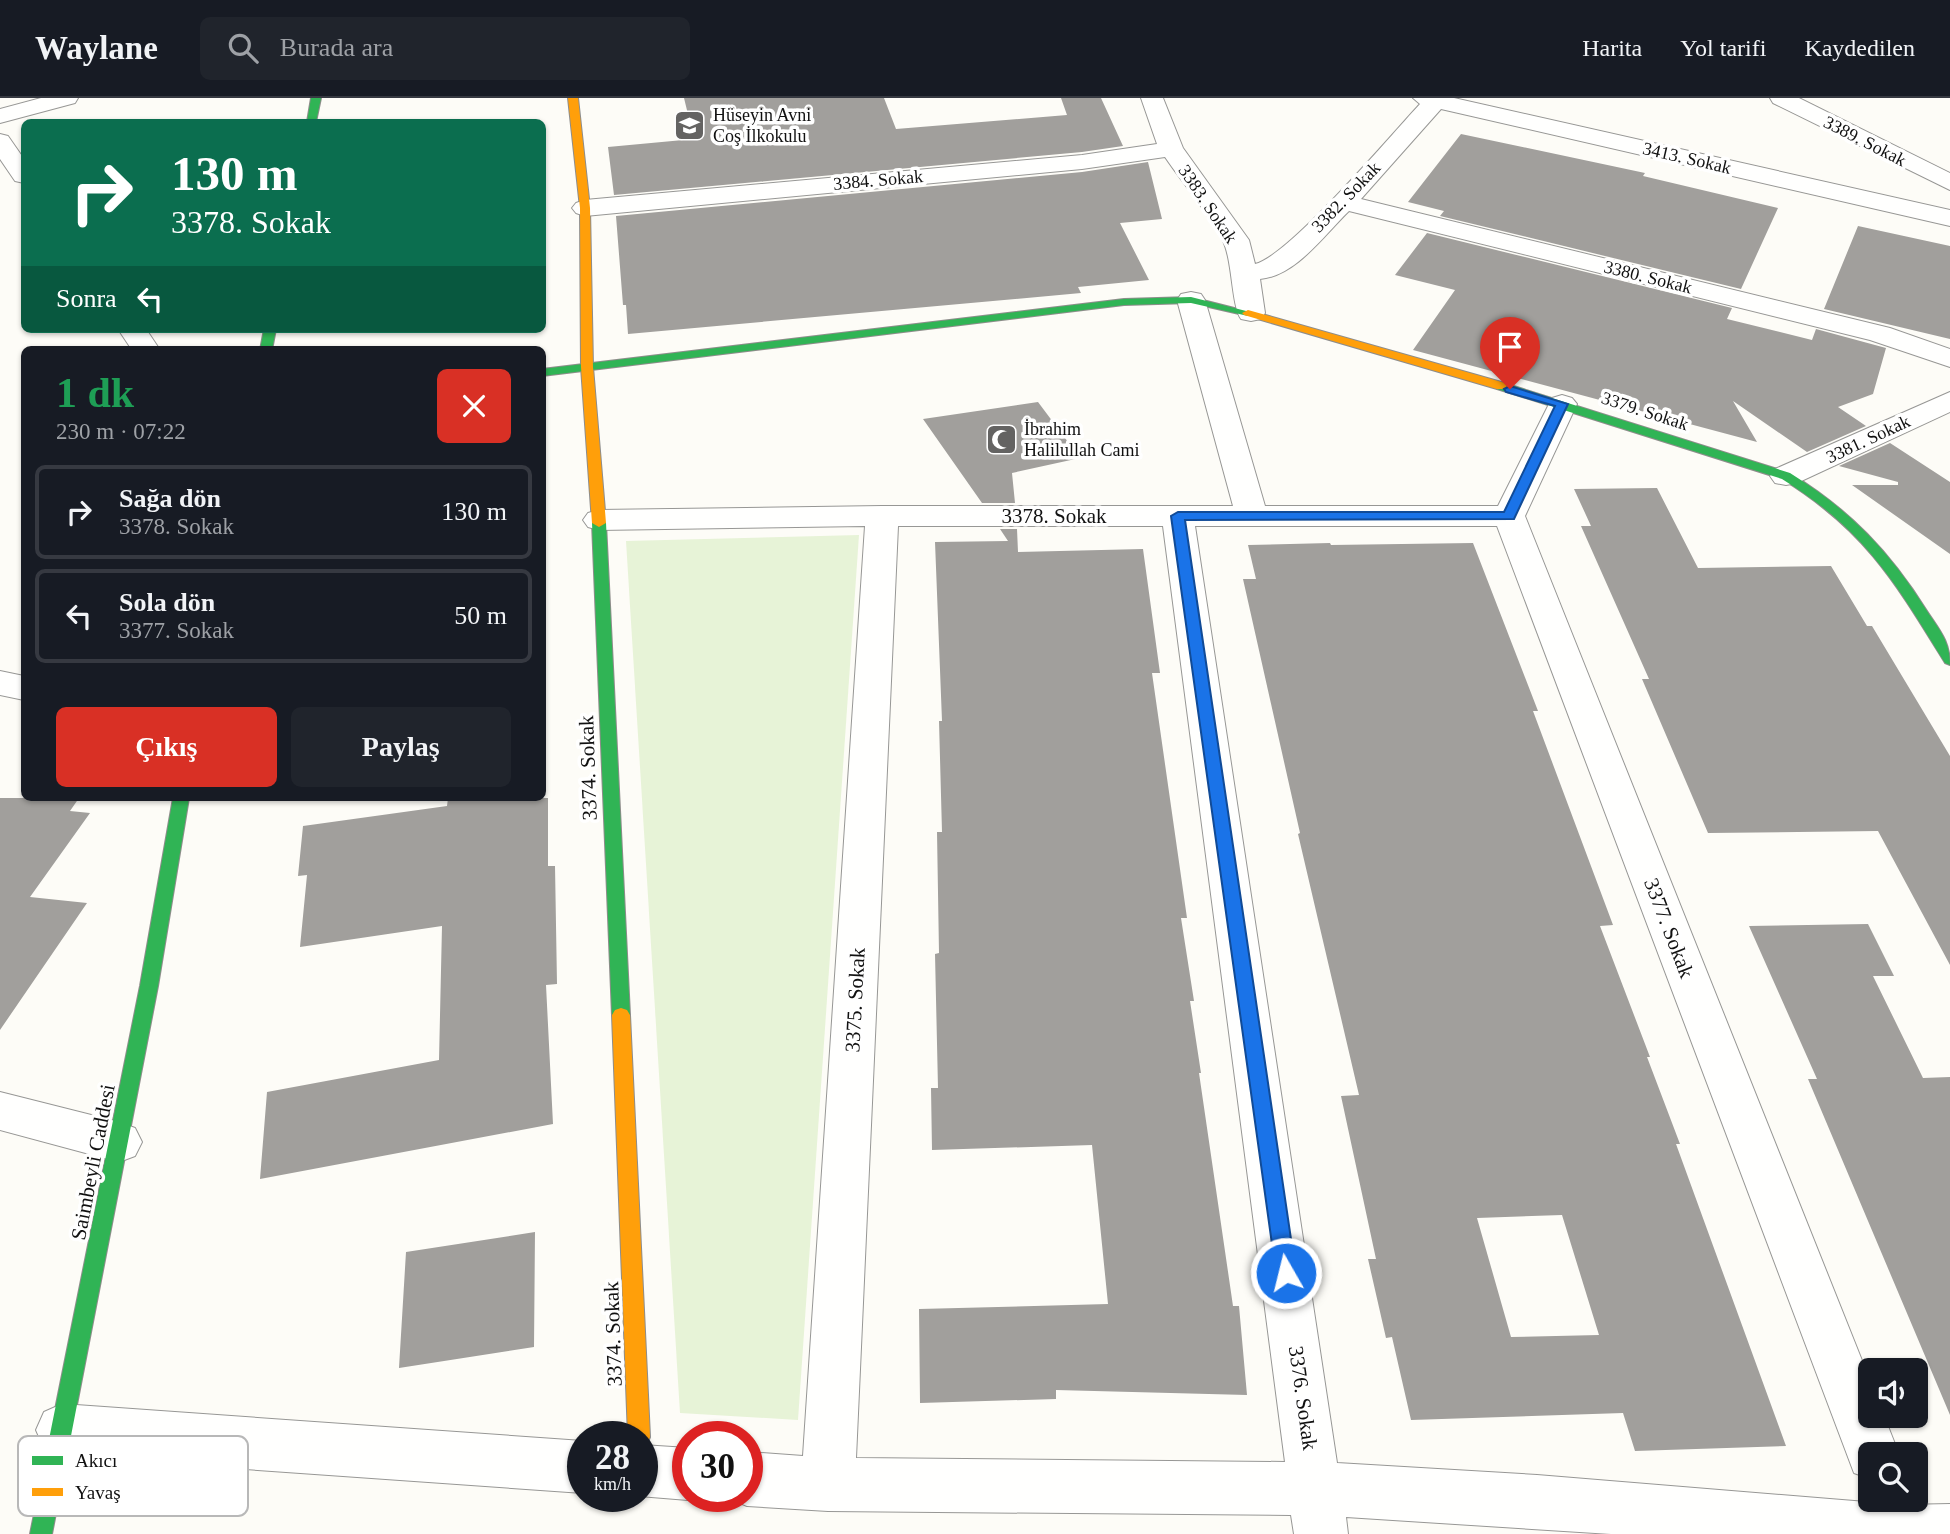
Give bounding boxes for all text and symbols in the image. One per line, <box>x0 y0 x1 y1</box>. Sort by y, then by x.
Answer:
search box <box>200 17 690 80</box>
icon: search <box>224 29 262 67</box>
text: Waylane <box>35 30 158 66</box>
text: Burada ara <box>280 33 393 62</box>
text: Harita <box>1582 35 1642 61</box>
text: Yol tarifi <box>1680 35 1766 61</box>
text: Kaydedilen <box>1804 35 1915 61</box>
place label: Hüseyin Avni Coş İlkokulu <box>713 105 811 146</box>
school or university icon: Hüseyin Avni Coş İlkokulu <box>673 108 707 142</box>
street label: 3389. Sokak <box>1820 112 1910 170</box>
street label: 3413. Sokak <box>1641 138 1733 178</box>
text: 130 m <box>171 146 298 201</box>
icon: right <box>56 147 147 238</box>
street label: 3382. Sokak <box>1308 158 1384 236</box>
street label: 3383. Sokak <box>1175 161 1241 247</box>
street label: 3384. Sokak <box>832 166 924 194</box>
text: 3378. Sokak <box>171 204 331 240</box>
street label: 3380. Sokak <box>1602 256 1694 298</box>
icon: left <box>131 280 169 318</box>
text: Sonra <box>56 284 117 313</box>
pin <box>1480 317 1540 389</box>
icon: arrive <box>1491 328 1529 366</box>
button: close <box>437 369 511 443</box>
text: 1 dk <box>56 370 134 416</box>
street label: 3379. Sokak <box>1599 388 1691 434</box>
street label: 3381. Sokak <box>1823 411 1913 467</box>
text: 230 m · 07:22 <box>56 419 186 444</box>
place label: İbrahim Halilullah Cami <box>1024 419 1139 460</box>
mosque icon: İbrahim Halilullah Cami <box>984 422 1018 456</box>
text: Sağa dön <box>119 484 221 513</box>
icon: right <box>60 493 98 531</box>
text: 130 m <box>441 497 507 526</box>
street label: 3378. Sokak <box>1002 504 1107 528</box>
text: 3378. Sokak <box>119 514 234 539</box>
text: Sola dön <box>119 588 215 617</box>
icon: left <box>60 597 98 635</box>
text: 50 m <box>454 601 507 630</box>
text: 3377. Sokak <box>119 618 234 643</box>
button: Çıkış <box>56 707 277 787</box>
button: Paylaş <box>291 707 511 787</box>
street label: 3374. Sokak <box>574 715 602 821</box>
street label: 3377. Sokak <box>1639 875 1699 982</box>
street label: 3375. Sokak <box>840 946 870 1053</box>
street label: Saimbeyli Caddesi <box>66 1082 120 1242</box>
position arrow <box>1249 1236 1323 1310</box>
street label: 3374. Sokak <box>599 1281 627 1387</box>
street label: 3376. Sokak <box>1284 1344 1322 1452</box>
map controls <box>1858 1358 1928 1512</box>
button: sound <box>1858 1358 1928 1428</box>
speed limit sign: 30 <box>672 1421 763 1512</box>
legend <box>18 1436 248 1516</box>
text: 28 <box>595 1438 630 1477</box>
button: search <box>1858 1442 1928 1512</box>
text: Akıcı <box>75 1450 117 1471</box>
text: km/h <box>594 1474 631 1494</box>
text: Yavaş <box>75 1482 121 1503</box>

